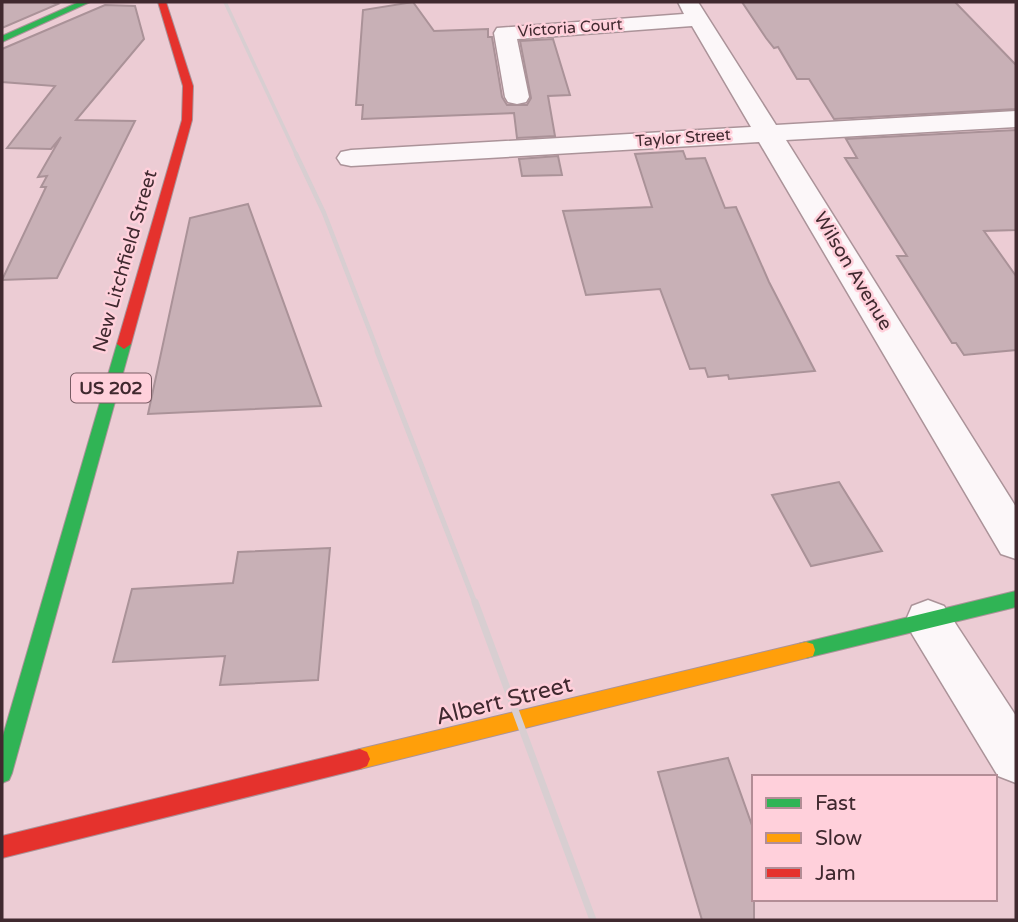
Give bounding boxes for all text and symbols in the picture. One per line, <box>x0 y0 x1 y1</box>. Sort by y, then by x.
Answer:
street label: Victoria Court <box>517 14 623 42</box>
street label: Taylor Street <box>635 125 731 151</box>
street label: New Litchfield Street <box>88 167 162 355</box>
street label: Wilson Avenue <box>809 208 897 334</box>
road number: US 202 <box>71 374 151 402</box>
street label: Albert Street <box>433 670 575 731</box>
legend <box>752 775 997 901</box>
text: Fast <box>815 791 856 816</box>
text: Slow <box>815 826 863 851</box>
text: Jam <box>815 861 856 886</box>

